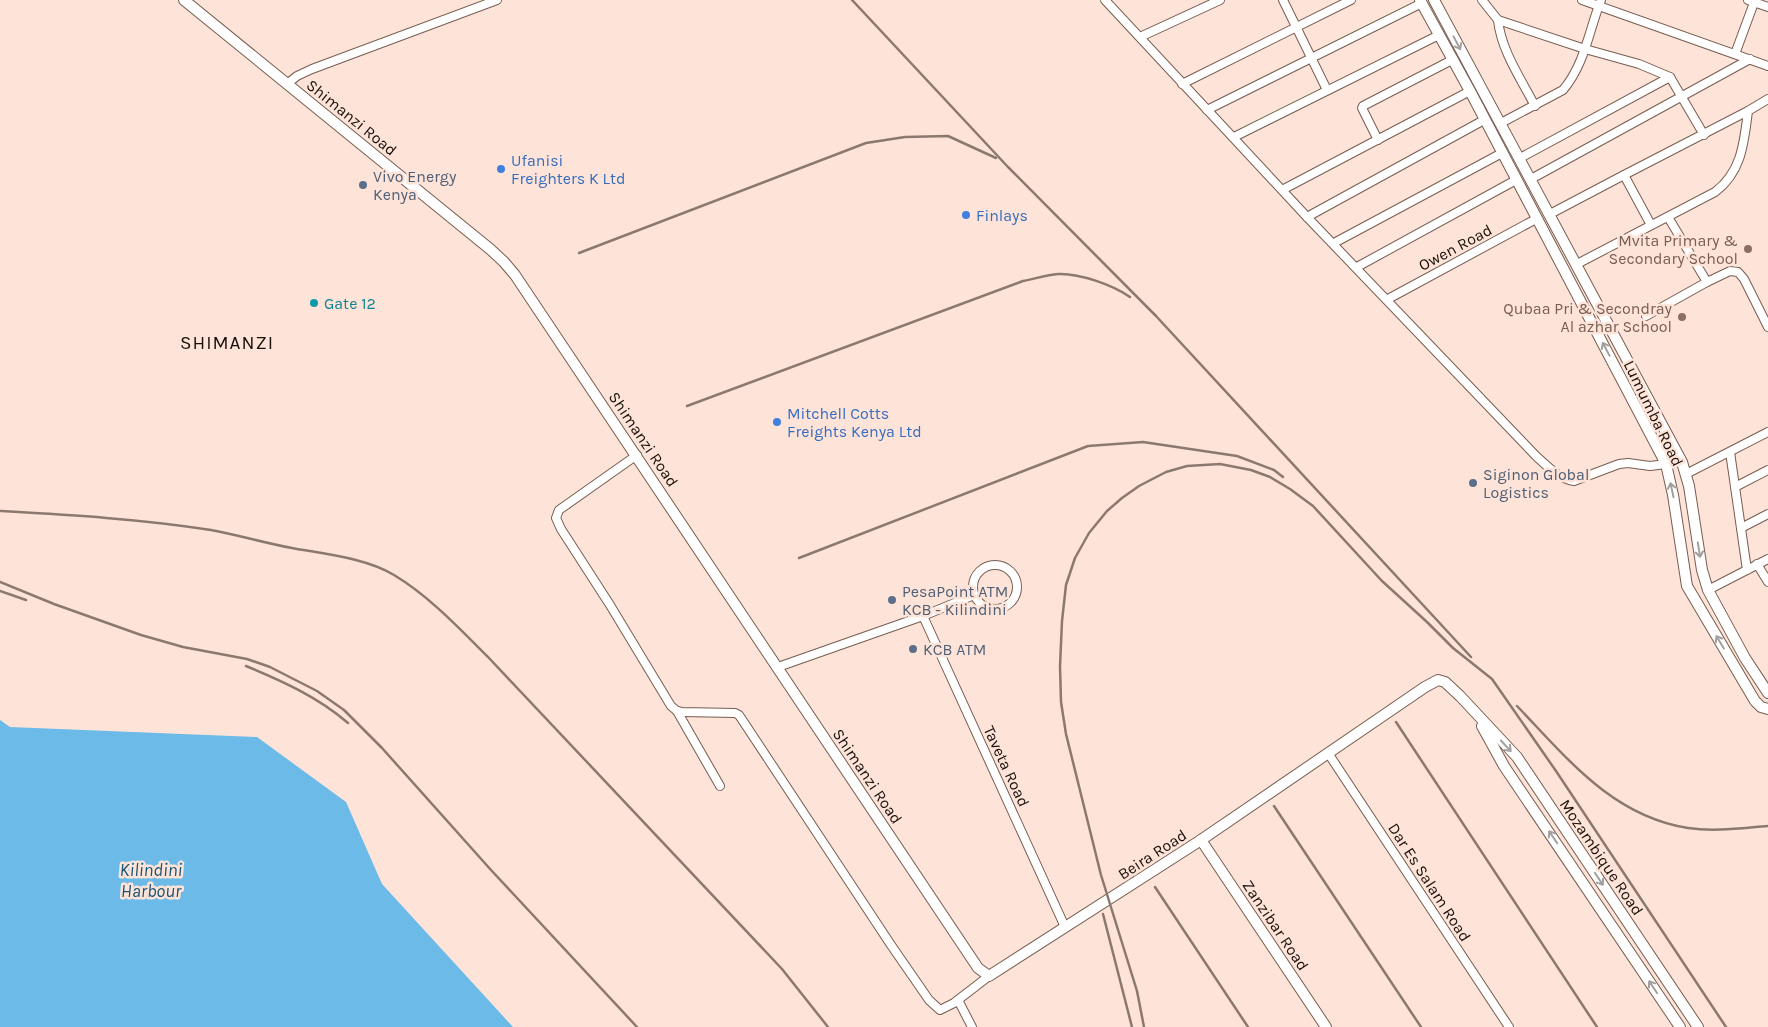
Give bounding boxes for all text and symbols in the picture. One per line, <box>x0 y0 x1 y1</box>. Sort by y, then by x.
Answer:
one-way arrow <box>1453 35 1463 50</box>
street label: Shimanzi Road <box>303 75 401 160</box>
place label: Ufanisi Freighters K Ltd <box>511 151 626 188</box>
marker: Ufanisi Freighters K Ltd <box>495 163 507 175</box>
place label: Vivo Energy Kenya <box>373 167 457 204</box>
marker: Vivo Energy Kenya <box>357 179 369 191</box>
place label: Finlays <box>976 206 1028 225</box>
marker: Finlays <box>960 209 972 221</box>
street label: Owen Road <box>1415 220 1495 275</box>
place label: Mvita Primary & Secondary School <box>1609 231 1738 268</box>
marker: Mvita Primary & Secondary School <box>1742 243 1754 255</box>
place label: Gate 12 <box>324 294 376 313</box>
marker: Gate 12 <box>308 297 320 309</box>
place label: Qubaa Pri & Secondray Al azhar School <box>1503 299 1673 336</box>
marker: Qubaa Pri & Secondray Al azhar School <box>1676 311 1688 323</box>
district label: SHIMANZI <box>180 332 274 354</box>
one-way arrow <box>1600 342 1610 357</box>
street label: Lumumba Road <box>1620 357 1687 469</box>
street label: Shimanzi Road <box>605 388 682 490</box>
place label: Mitchell Cotts Freights Kenya Ltd <box>787 404 922 441</box>
marker: Mitchell Cotts Freights Kenya Ltd <box>771 416 783 428</box>
place label: Siginon Global Logistics <box>1483 465 1589 502</box>
marker: Siginon Global Logistics <box>1467 477 1479 489</box>
one-way arrow <box>1667 483 1676 499</box>
one-way arrow <box>1694 542 1704 558</box>
place label: PesaPoint ATM KCB - Kilindini <box>902 582 1008 619</box>
marker: PesaPoint ATM KCB - Kilindini <box>886 594 898 606</box>
one-way arrow <box>1715 636 1725 650</box>
place label: KCB ATM <box>923 640 986 659</box>
marker: KCB ATM <box>907 643 919 655</box>
street label: Taveta Road <box>980 723 1034 810</box>
street label: Shimanzi Road <box>829 725 906 827</box>
one-way arrow <box>1500 740 1512 752</box>
street label: Mozambique Road <box>1556 796 1647 919</box>
street label: Dar Es Salam Road <box>1384 819 1475 945</box>
street label: Beira Road <box>1114 825 1190 884</box>
one-way arrow <box>1547 830 1558 844</box>
water label: Kilindini Harbour <box>120 859 183 902</box>
one-way arrow <box>1594 872 1604 886</box>
street label: Zanzibar Road <box>1238 876 1313 974</box>
one-way arrow <box>1648 980 1658 994</box>

